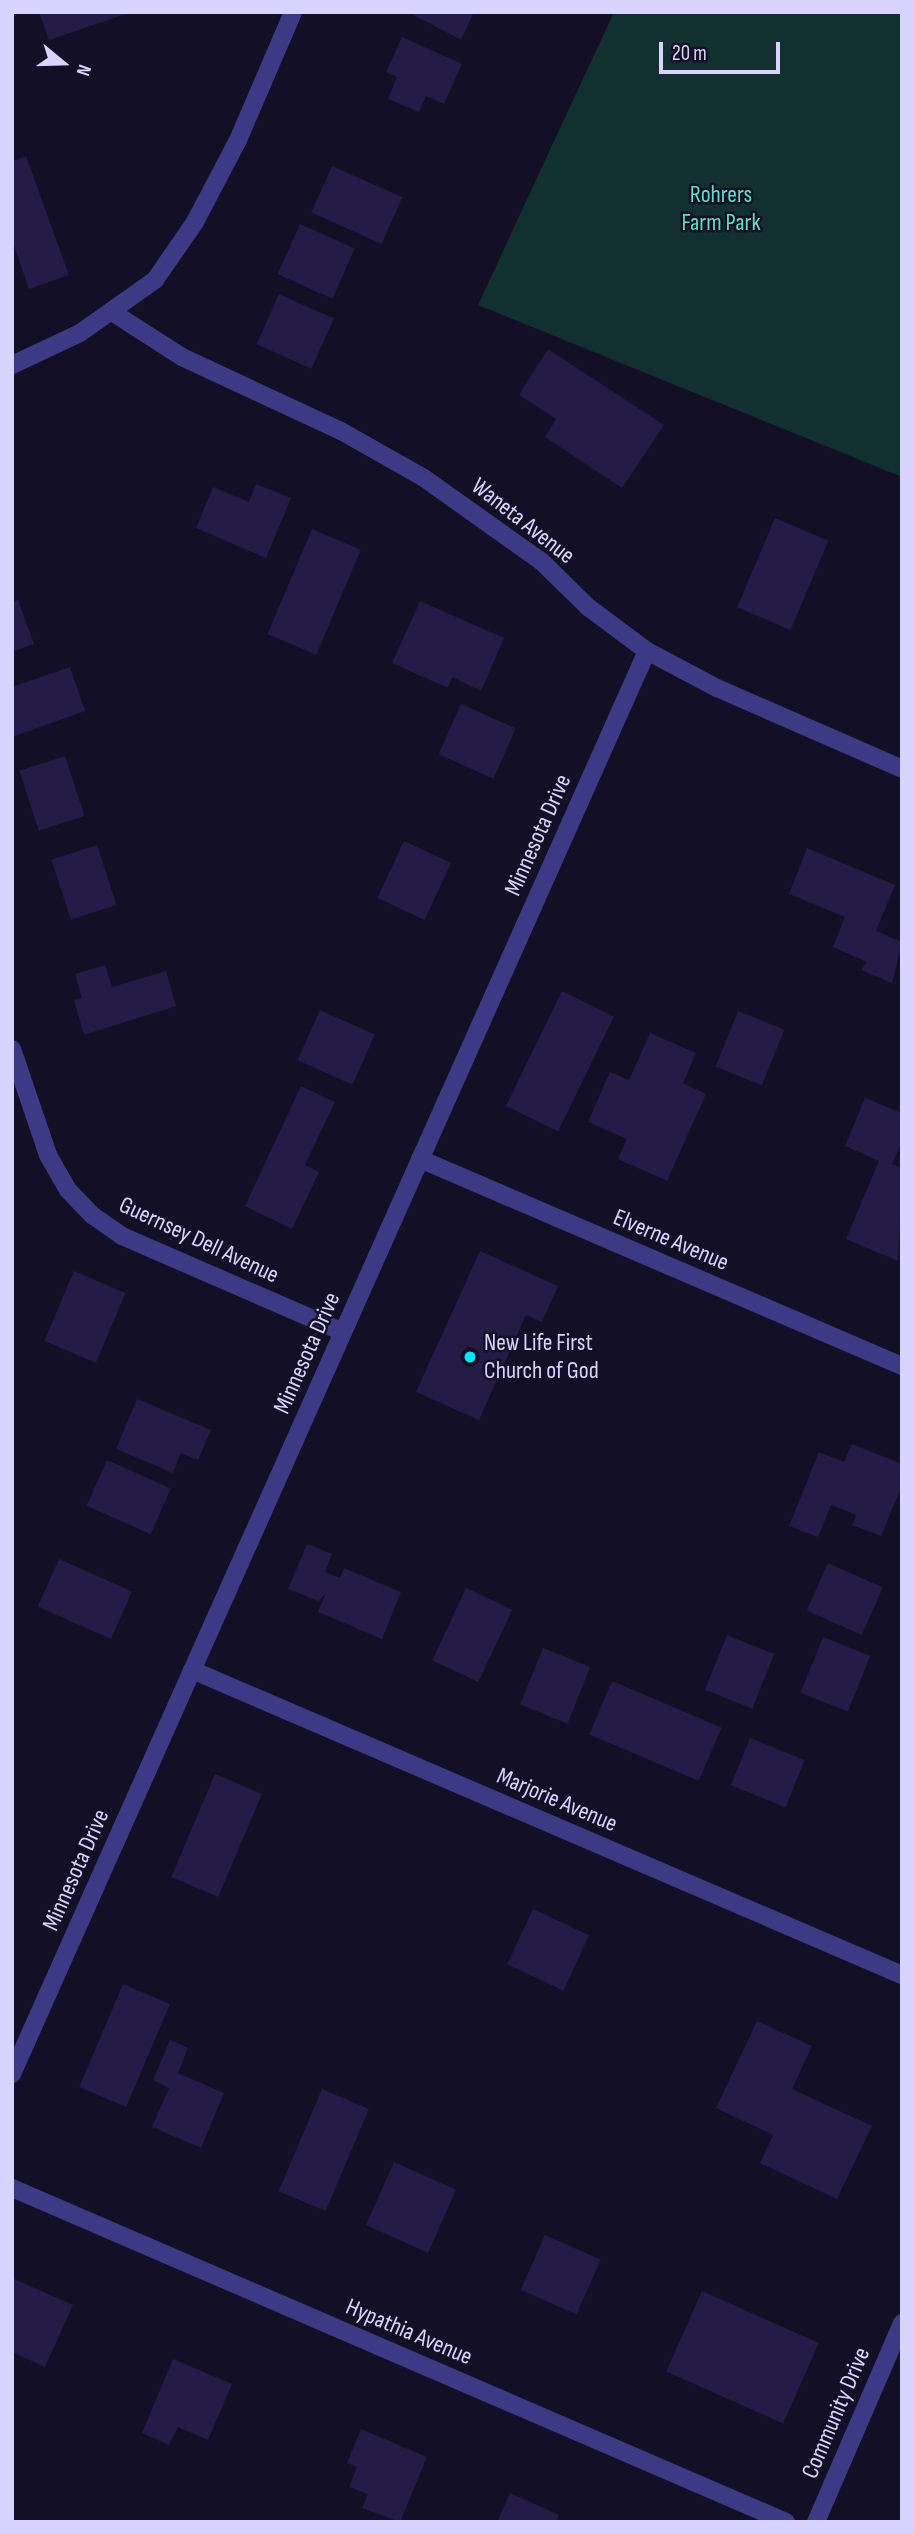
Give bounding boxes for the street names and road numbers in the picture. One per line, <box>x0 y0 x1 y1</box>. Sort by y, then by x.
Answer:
street label: Waneta Avenue <box>466 472 580 570</box>
street label: Minnesota Drive <box>498 770 578 900</box>
street label: Guernsey Dell Avenue <box>115 1190 283 1290</box>
street label: Elverne Avenue <box>609 1203 733 1277</box>
street label: Minnesota Drive <box>267 1288 347 1418</box>
street label: Marjorie Avenue <box>492 1762 622 1838</box>
street label: Minnesota Drive <box>36 1805 116 1935</box>
street label: Hypathia Avenue <box>342 2292 476 2372</box>
street label: Community Drive <box>796 2343 876 2483</box>

